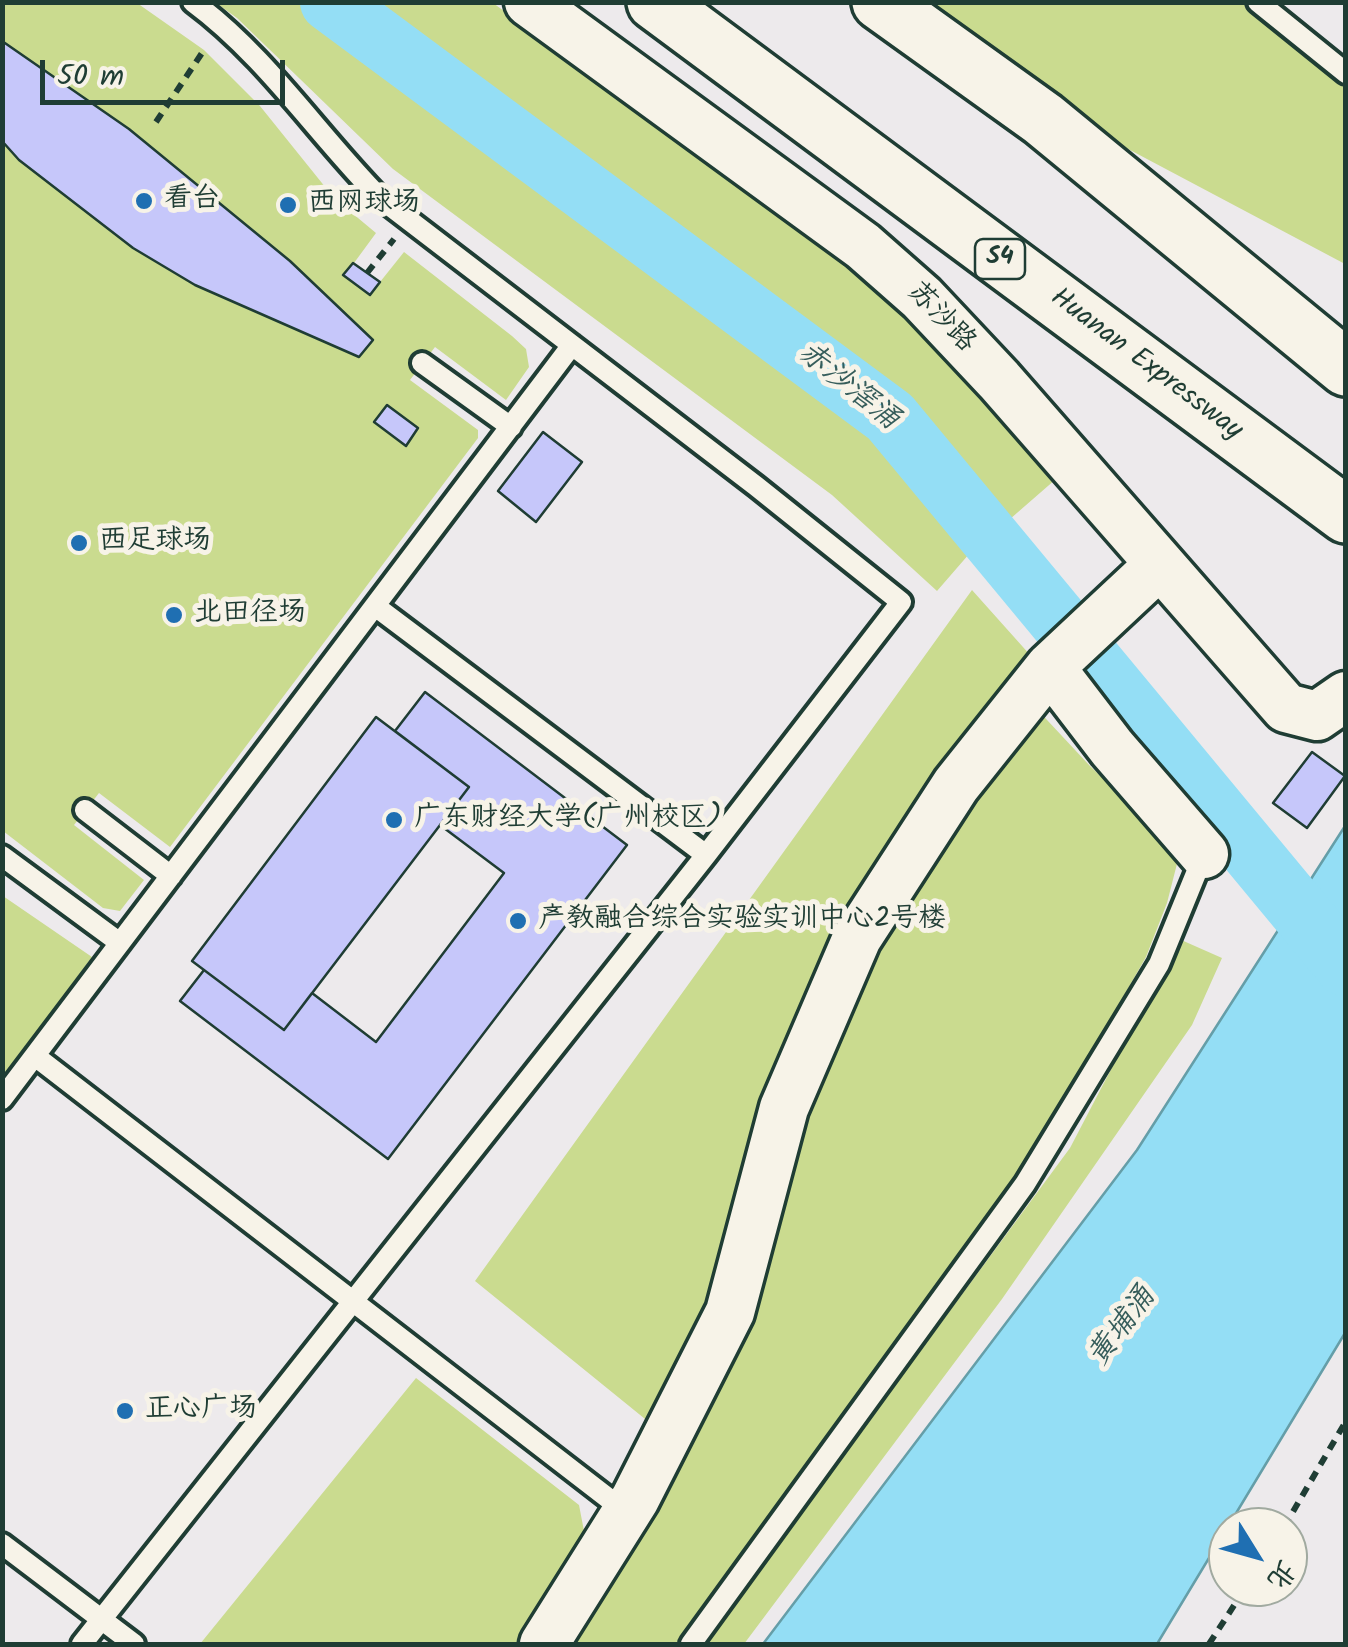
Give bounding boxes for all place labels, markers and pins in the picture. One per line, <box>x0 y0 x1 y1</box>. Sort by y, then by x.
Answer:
place label: 看台 <box>164 184 220 218</box>
place label: 西网球场 <box>308 188 420 222</box>
marker: 看台 <box>133 190 155 212</box>
marker: 西网球场 <box>277 194 299 216</box>
place label: 西足球场 <box>99 526 211 560</box>
marker: 西足球场 <box>68 532 90 554</box>
place label: 北田径场 <box>194 598 306 632</box>
marker: 北田径场 <box>163 604 185 626</box>
place label: 广东财经大学(广州校区) <box>414 803 722 837</box>
marker: 广东财经大学(广州校区) <box>383 809 405 831</box>
place label: 产教融合综合实验实训中心2号楼 <box>538 904 946 938</box>
marker: 产教融合综合实验实训中心2号楼 <box>507 910 529 932</box>
place label: 正心广场 <box>145 1394 257 1428</box>
marker: 正心广场 <box>114 1400 136 1422</box>

